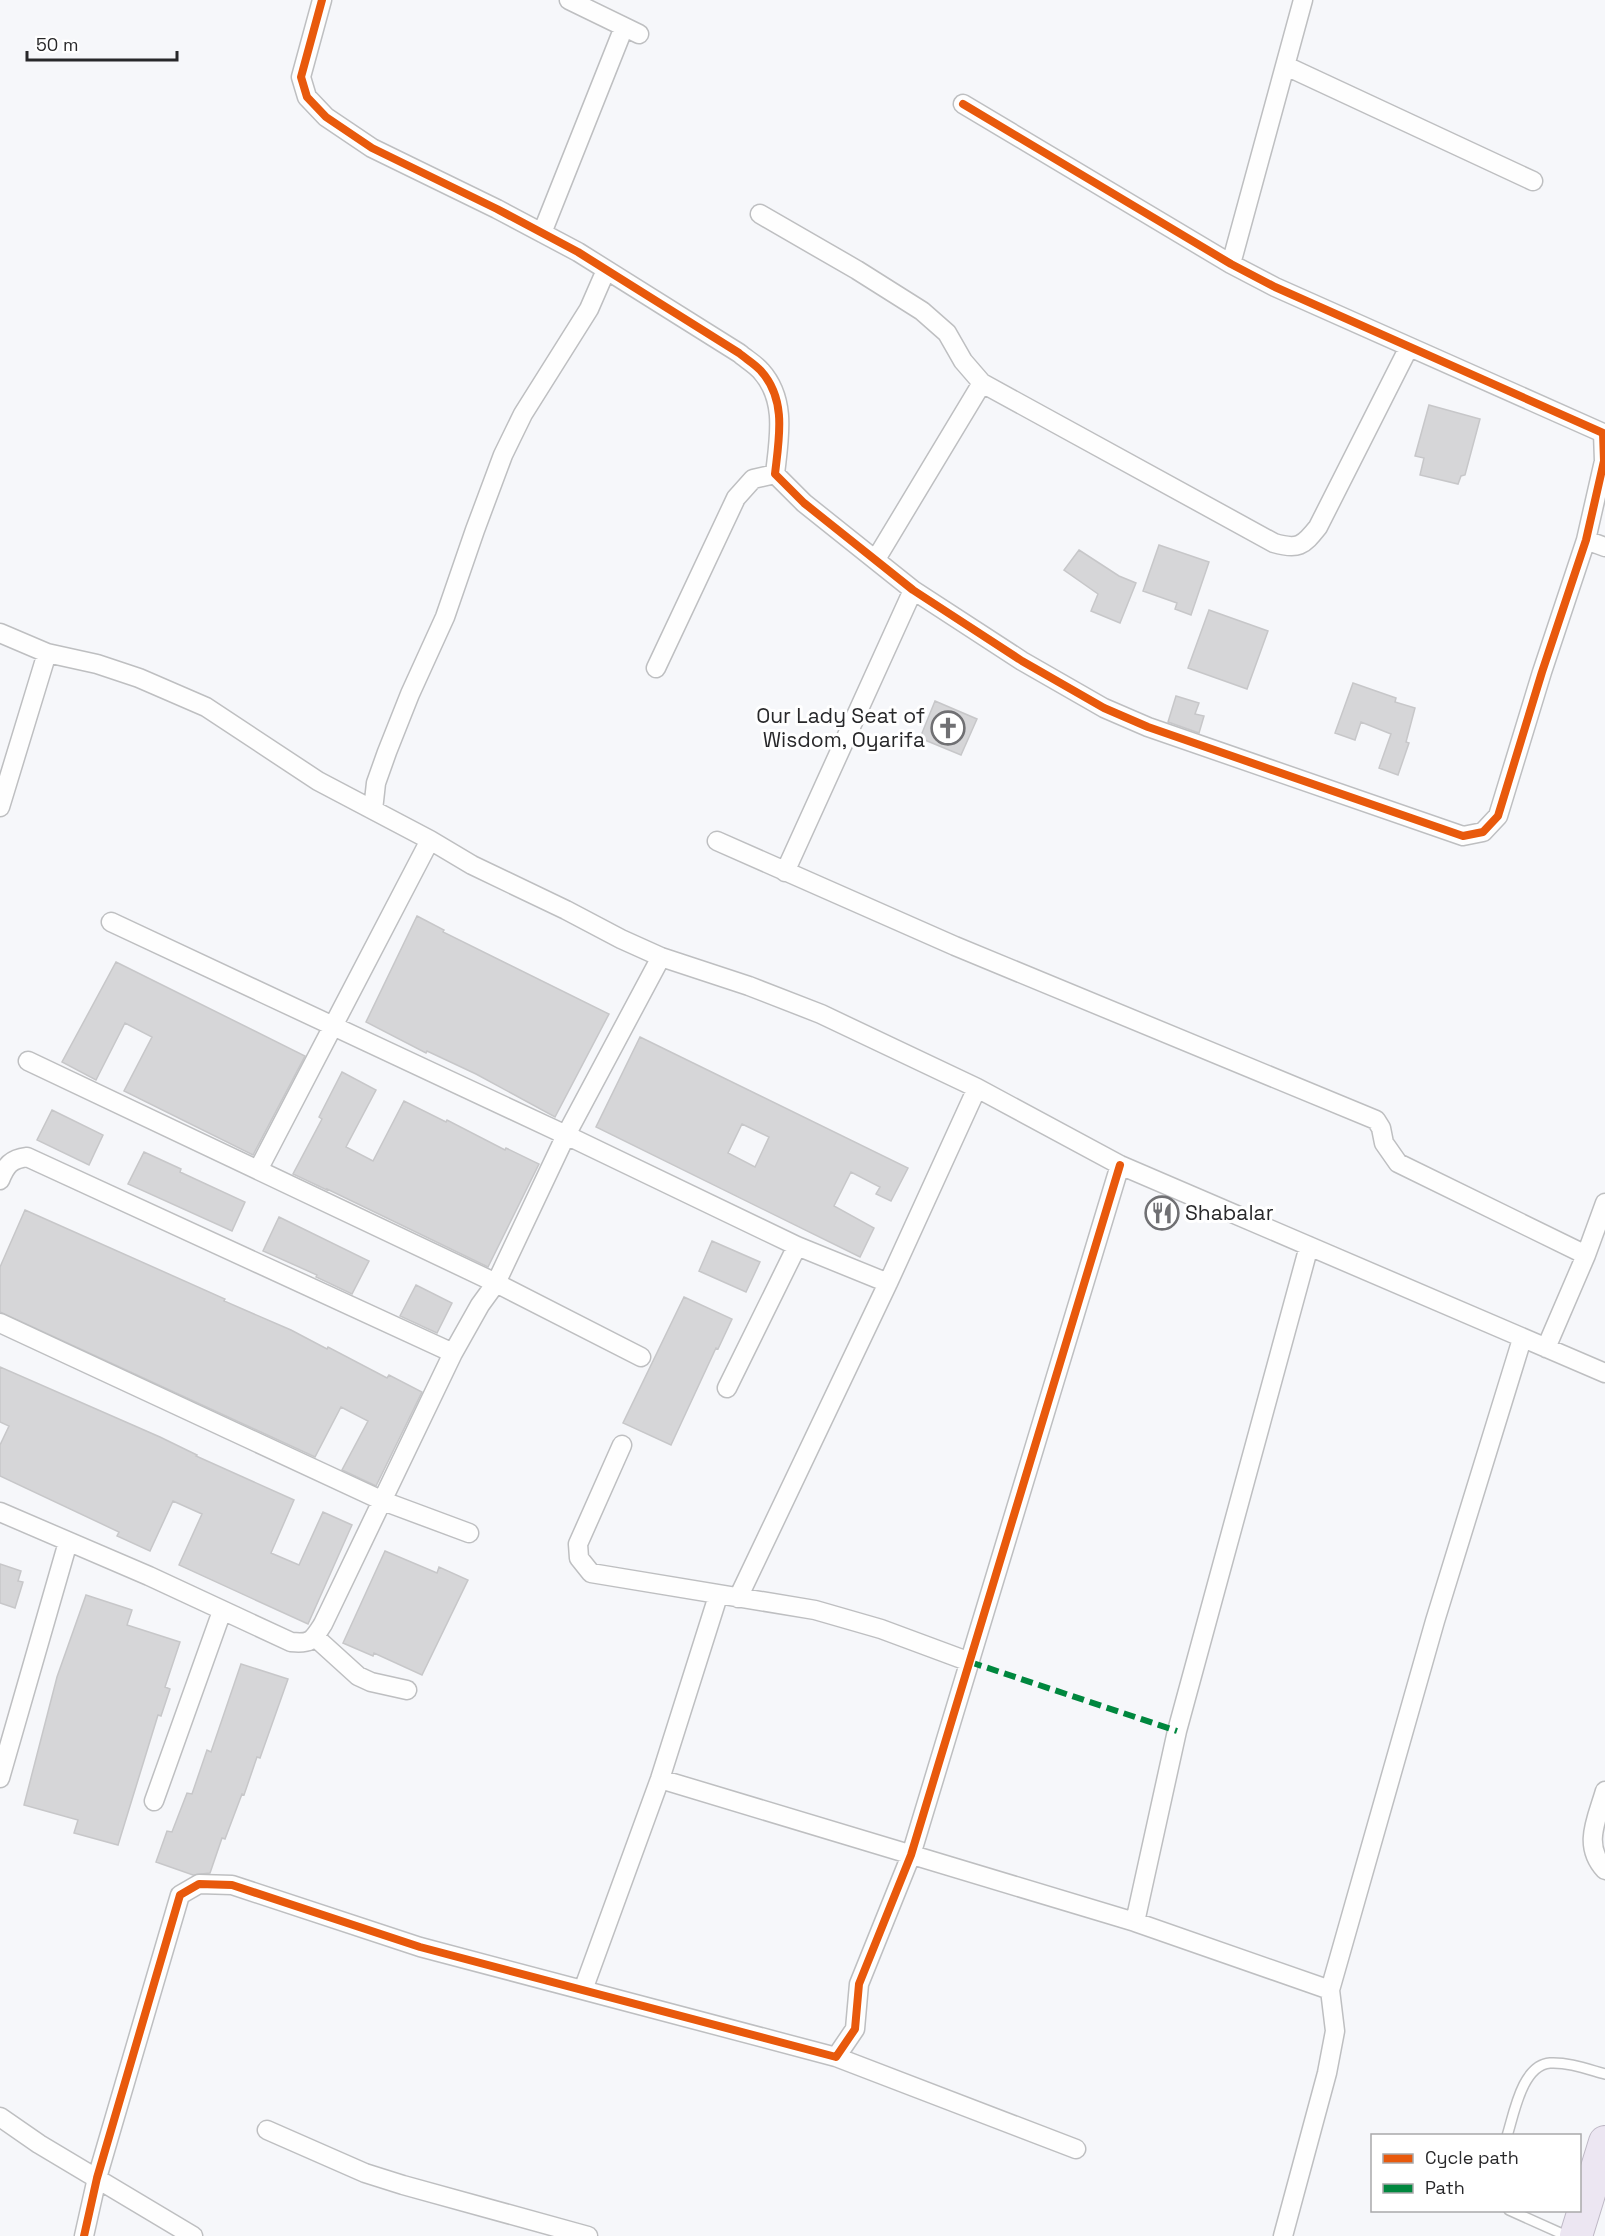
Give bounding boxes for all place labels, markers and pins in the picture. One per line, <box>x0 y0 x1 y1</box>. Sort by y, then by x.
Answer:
place label: Our Lady Seat of Wisdom, Oyarifa <box>756 702 925 753</box>
church icon: Our Lady Seat of Wisdom, Oyarifa <box>930 710 966 746</box>
restaurant icon: Shabalar <box>1144 1195 1180 1231</box>
place label: Shabalar <box>1185 1199 1274 1226</box>

